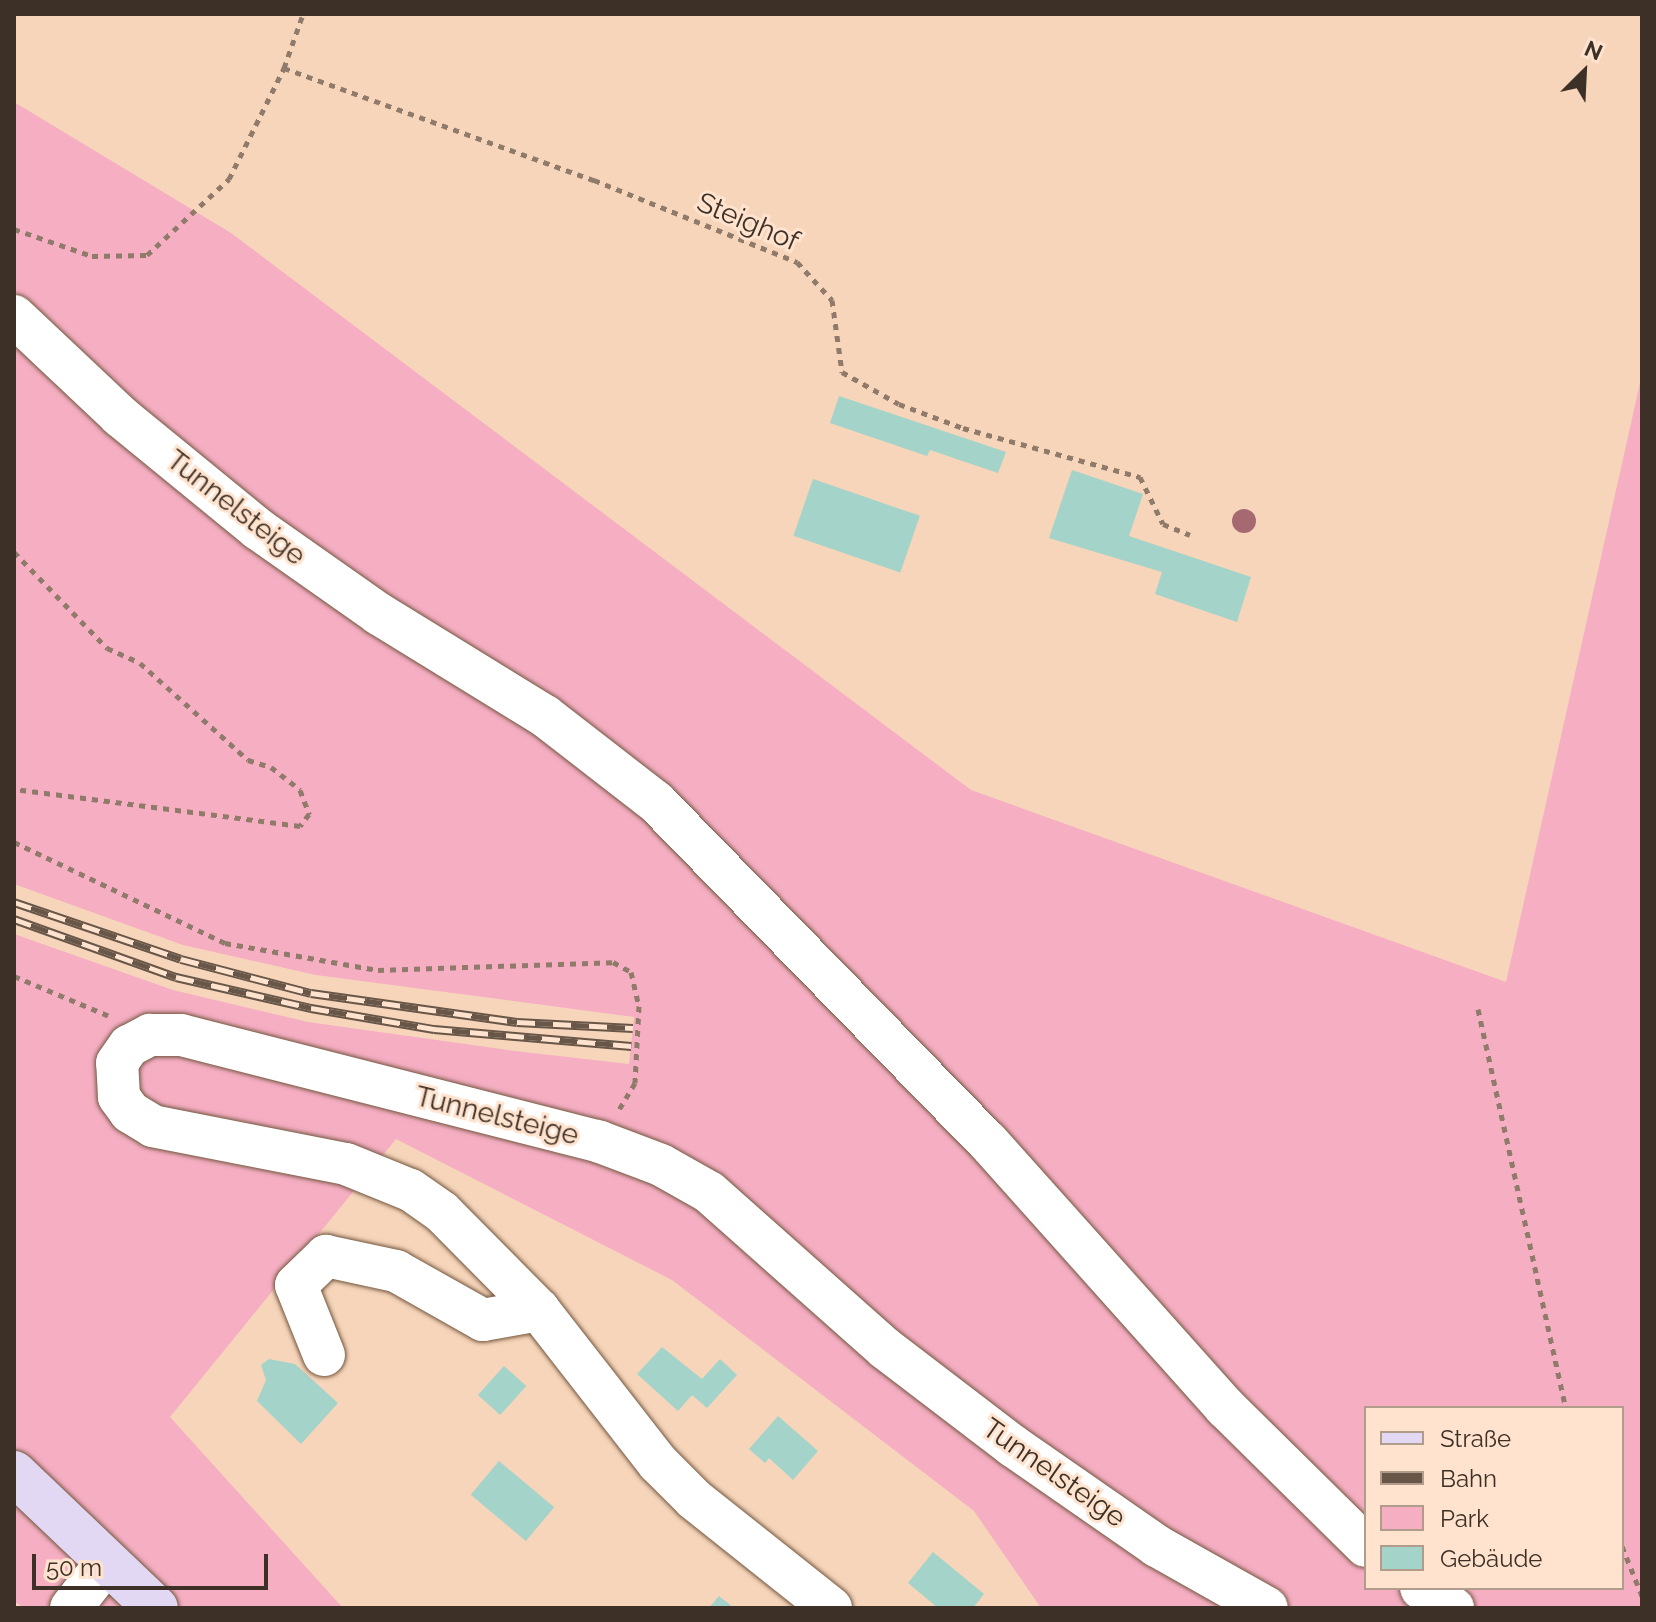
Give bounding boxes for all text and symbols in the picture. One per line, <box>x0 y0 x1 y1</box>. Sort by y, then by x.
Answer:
north arrow <box>1544 32 1624 112</box>
text: N <box>1581 35 1607 65</box>
street label: Steighof <box>692 185 804 259</box>
street label: Tunnelsteige <box>160 443 312 573</box>
street label: Tunnelsteige <box>412 1079 582 1153</box>
legend <box>1364 1406 1624 1590</box>
street label: Tunnelsteige <box>976 1411 1132 1535</box>
text: Straße <box>1440 1424 1511 1453</box>
text: Bahn <box>1440 1464 1497 1493</box>
text: Park <box>1440 1504 1489 1533</box>
scale bar <box>36 1538 272 1588</box>
text: Gebäude <box>1440 1544 1542 1573</box>
text: 50 m <box>46 1553 102 1582</box>

